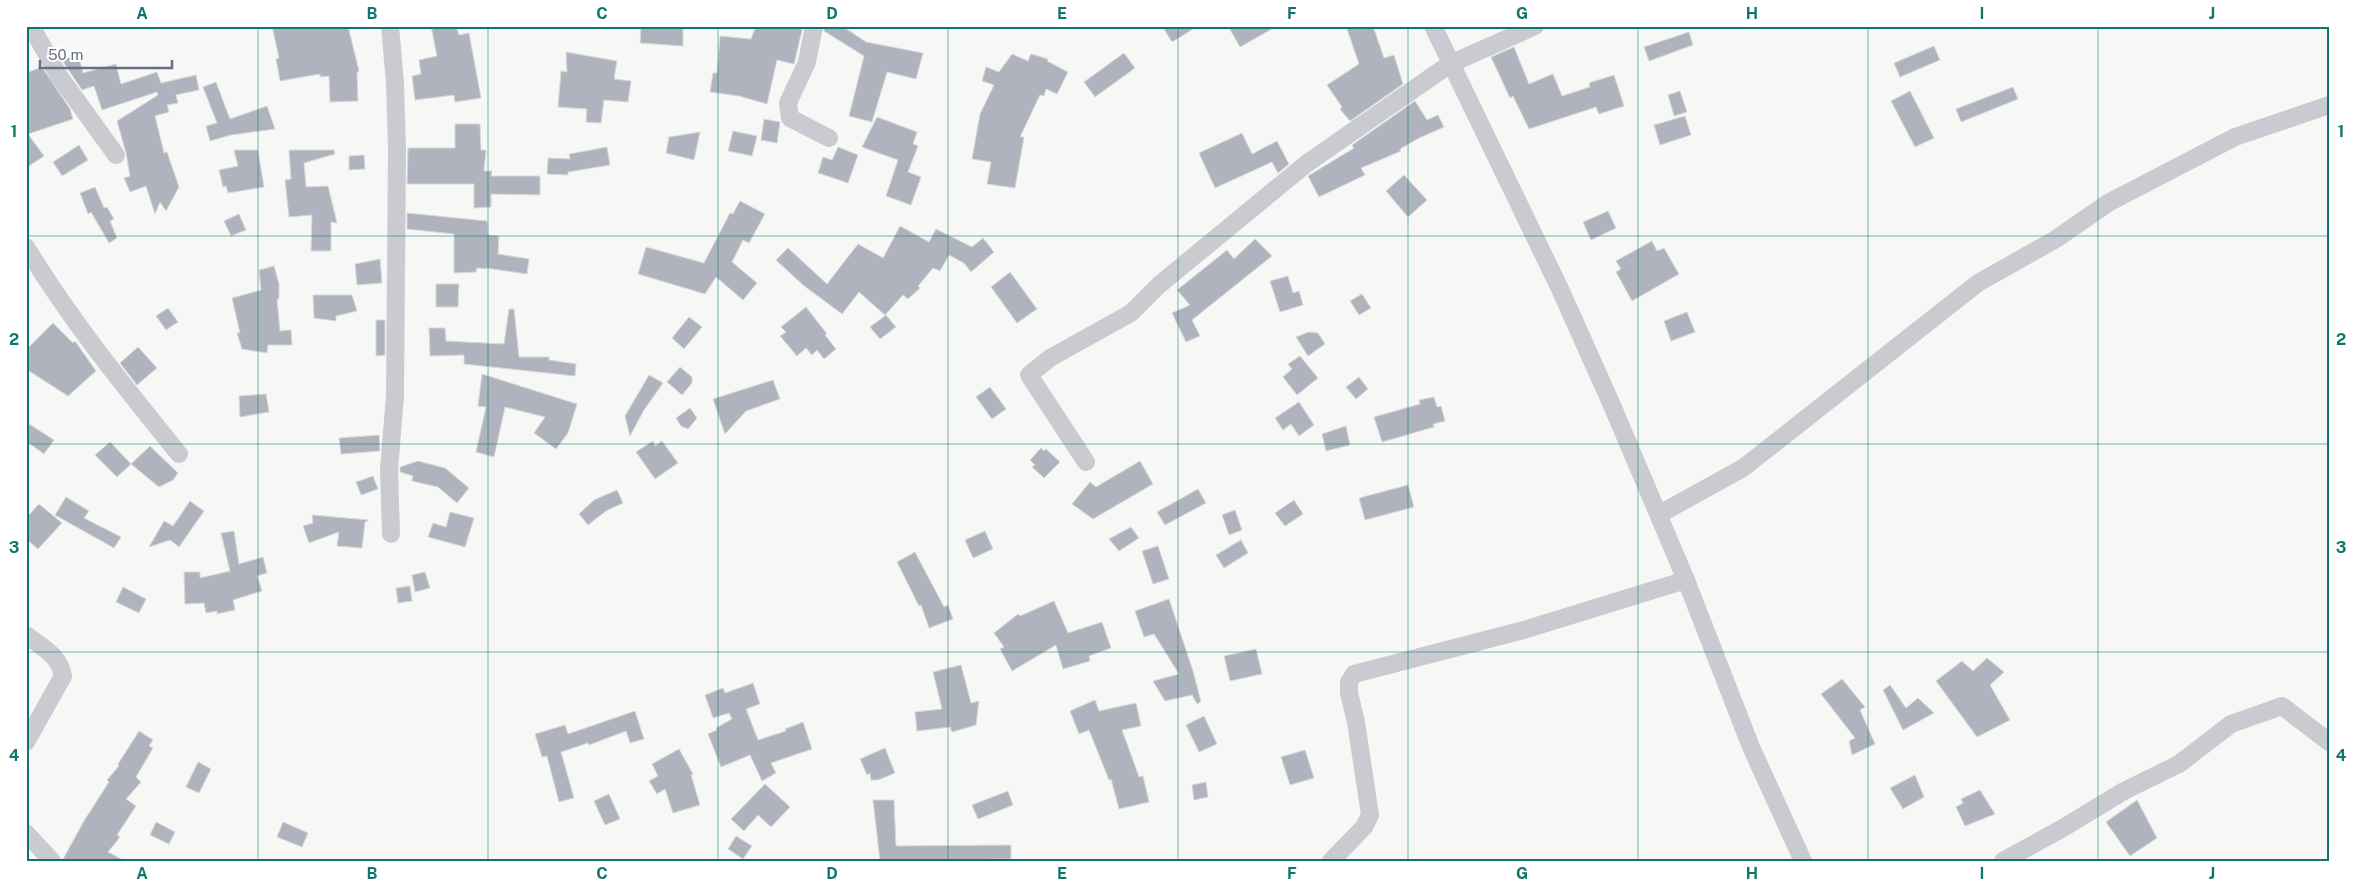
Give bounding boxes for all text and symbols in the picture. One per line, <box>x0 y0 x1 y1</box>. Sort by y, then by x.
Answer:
text: A <box>136 4 148 23</box>
text: B <box>367 4 378 23</box>
text: C <box>596 4 608 23</box>
text: D <box>826 4 838 23</box>
text: E <box>1057 4 1067 23</box>
text: F <box>1287 4 1297 23</box>
text: G <box>1516 4 1528 23</box>
text: H <box>1746 4 1758 23</box>
text: I <box>1980 4 1984 23</box>
text: J <box>2209 4 2215 23</box>
scale bar <box>40 38 172 70</box>
text: 50 m <box>48 46 83 63</box>
text: 1 <box>11 122 17 141</box>
text: 1 <box>2338 122 2344 141</box>
text: 2 <box>9 330 19 349</box>
text: 2 <box>2336 330 2346 349</box>
text: 3 <box>9 538 19 557</box>
text: 3 <box>2336 538 2346 557</box>
text: 4 <box>9 746 20 765</box>
text: 4 <box>2336 746 2347 765</box>
text: A <box>136 864 148 883</box>
text: B <box>367 864 378 883</box>
text: C <box>596 864 608 883</box>
text: D <box>826 864 838 883</box>
text: E <box>1057 864 1067 883</box>
text: F <box>1287 864 1297 883</box>
text: G <box>1516 864 1528 883</box>
text: H <box>1746 864 1758 883</box>
text: I <box>1980 864 1984 883</box>
text: J <box>2209 864 2215 883</box>

